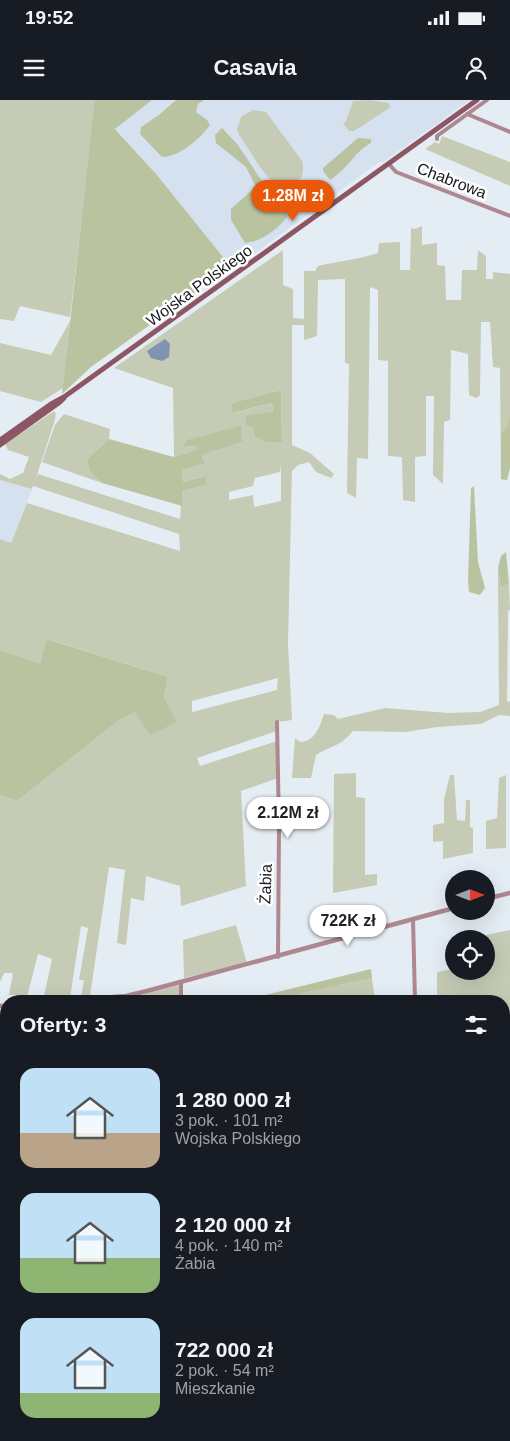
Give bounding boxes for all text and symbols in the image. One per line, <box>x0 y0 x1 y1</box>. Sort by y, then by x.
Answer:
text: 19:52 <box>25 7 74 28</box>
icon: menu <box>20 54 48 82</box>
icon: person <box>462 54 490 82</box>
text: Casavia <box>213 55 297 80</box>
street label: Chabrowa <box>415 159 489 202</box>
pin: 1.28M zł <box>241 180 345 222</box>
text: 1.28M zł <box>262 187 324 204</box>
street label: Wojska Polskiego <box>143 241 255 329</box>
pin: 2.12M zł <box>236 796 340 839</box>
text: 2.12M zł <box>257 804 319 821</box>
street label: Żabia <box>255 864 275 904</box>
north arrow <box>445 870 495 920</box>
map controls <box>445 870 495 980</box>
pin: 722K zł <box>302 904 394 947</box>
text: 722K zł <box>320 912 376 929</box>
button: locate <box>445 930 495 980</box>
icon: filters <box>462 1011 490 1039</box>
text: Oferty: 3 <box>20 1013 106 1036</box>
icon: home <box>60 1088 120 1148</box>
text: 1 280 000 zł <box>175 1088 291 1111</box>
text: 3 pok. · 101 m² <box>175 1112 283 1129</box>
text: Wojska Polskiego <box>175 1130 301 1147</box>
icon: home <box>60 1213 120 1273</box>
text: 2 120 000 zł <box>175 1213 291 1236</box>
text: 4 pok. · 140 m² <box>175 1237 283 1254</box>
text: Żabia <box>175 1255 215 1272</box>
icon: home <box>60 1338 120 1398</box>
text: 722 000 zł <box>175 1338 273 1361</box>
text: 2 pok. · 54 m² <box>175 1362 274 1379</box>
text: Mieszkanie <box>175 1380 255 1397</box>

